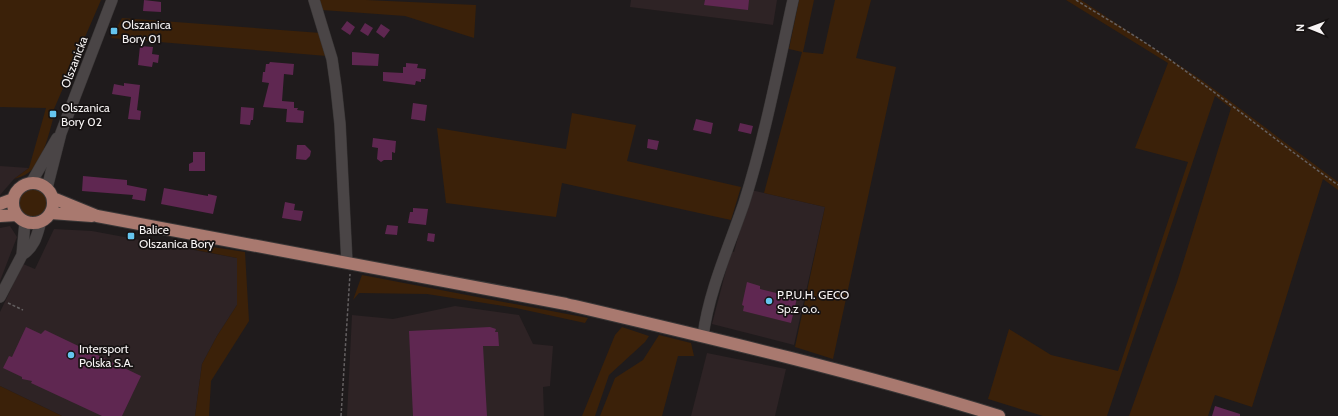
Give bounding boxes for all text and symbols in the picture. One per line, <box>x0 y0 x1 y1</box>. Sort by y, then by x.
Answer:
north arrow <box>1290 8 1330 48</box>
place label: Olszanica Bory 01 <box>122 17 171 46</box>
text: N <box>1293 24 1307 32</box>
marker: Olszanica Bory 01 <box>109 26 119 36</box>
street label: Olszanicka <box>57 34 91 90</box>
place label: Olszanica Bory 02 <box>61 100 110 129</box>
marker: Olszanica Bory 02 <box>48 109 58 119</box>
place label: Balice Olszanica Bory <box>139 222 214 251</box>
marker: Balice Olszanica Bory <box>126 231 136 241</box>
place label: P.P.U.H. GECO Sp.z o.o. <box>777 287 849 316</box>
marker: P.P.U.H. GECO Sp.z o.o. <box>764 296 774 306</box>
place label: Intersport Polska S.A. <box>79 341 133 370</box>
marker: Intersport Polska S.A. <box>66 350 76 360</box>

